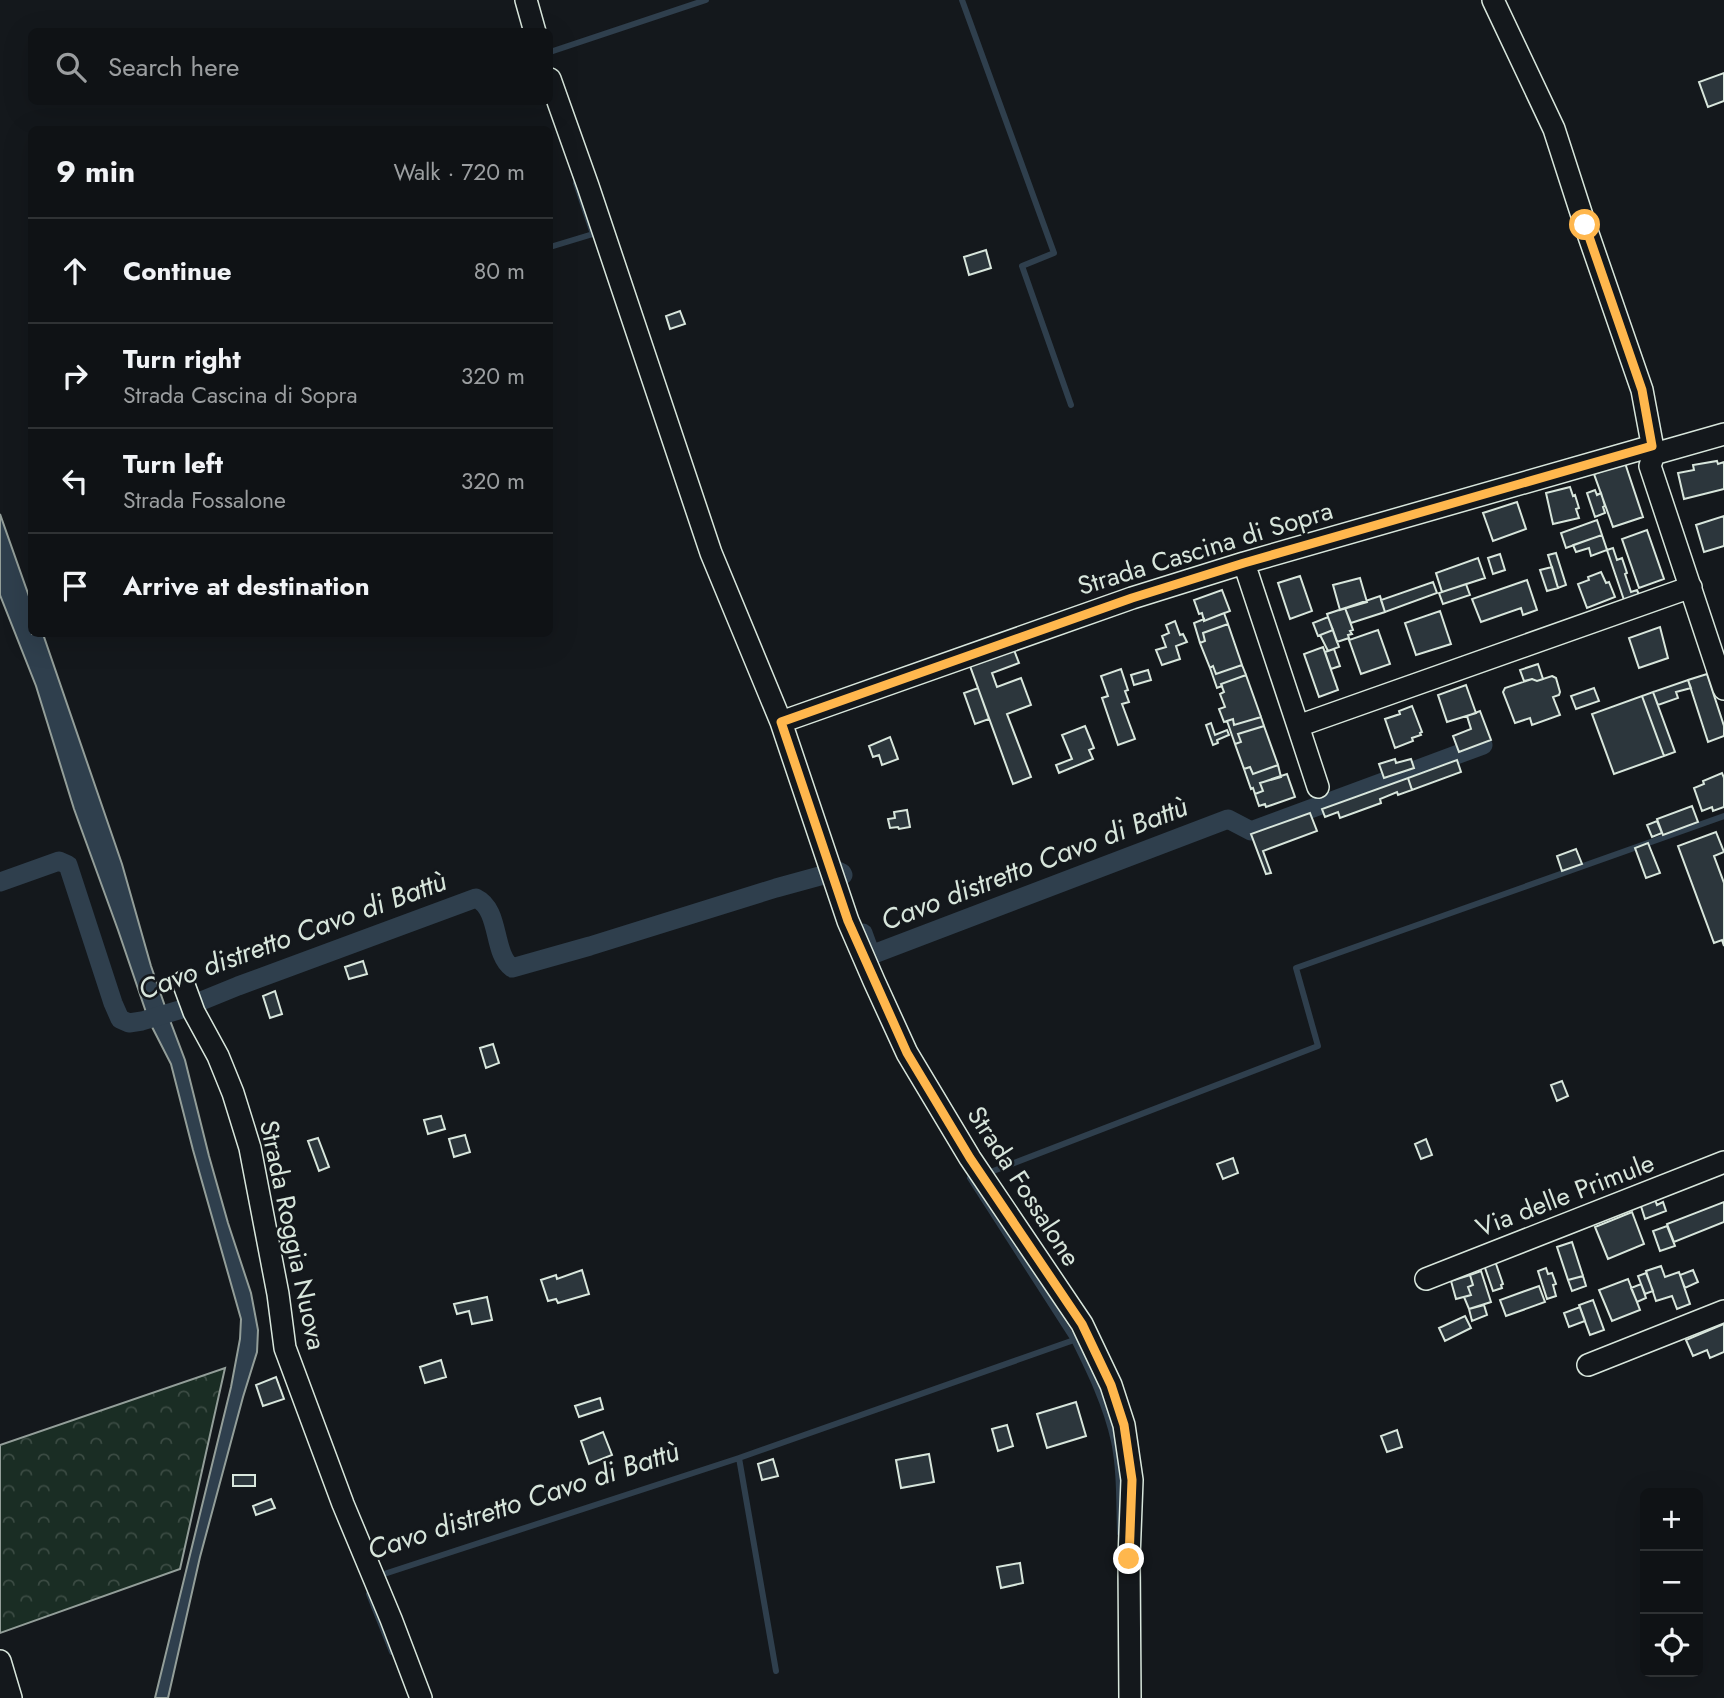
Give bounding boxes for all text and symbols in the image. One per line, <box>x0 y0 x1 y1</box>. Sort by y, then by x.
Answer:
search box <box>28 28 553 105</box>
icon: search <box>52 48 90 86</box>
text: Search here <box>108 48 240 86</box>
text: 9 min <box>56 150 135 193</box>
text: Walk · 720 m <box>394 155 525 189</box>
route start <box>1569 209 1600 240</box>
icon: ahead <box>56 252 94 290</box>
text: Continue <box>123 252 232 290</box>
text: 80 m <box>474 254 525 288</box>
text: Turn right <box>123 340 241 378</box>
icon: right <box>56 357 94 395</box>
text: 320 m <box>461 359 525 393</box>
text: Strada Cascina di Sopra <box>123 378 357 412</box>
text: Turn left <box>123 445 223 483</box>
icon: left <box>56 462 94 500</box>
text: 320 m <box>461 464 525 498</box>
text: Strada Fossalone <box>123 483 286 517</box>
street label: Strada Cascina di Sopra <box>1073 491 1337 605</box>
icon: arrive <box>56 567 94 605</box>
text: Arrive at destination <box>123 567 370 605</box>
water label: Cavo distretto Cavo di Battù <box>875 786 1194 941</box>
water label: Cavo distretto Cavo di Battù <box>132 861 452 1010</box>
street label: Strada Fossalone <box>958 1098 1090 1274</box>
street label: Strada Roggia Nuova <box>250 1117 336 1353</box>
street label: Via delle Primule <box>1470 1144 1660 1246</box>
water label: Cavo distretto Cavo di Battù <box>362 1431 684 1570</box>
map controls <box>1640 1488 1703 1677</box>
button: + <box>1640 1488 1703 1551</box>
route end <box>1113 1543 1144 1574</box>
button: − <box>1640 1551 1703 1614</box>
button: locate <box>1640 1614 1703 1677</box>

